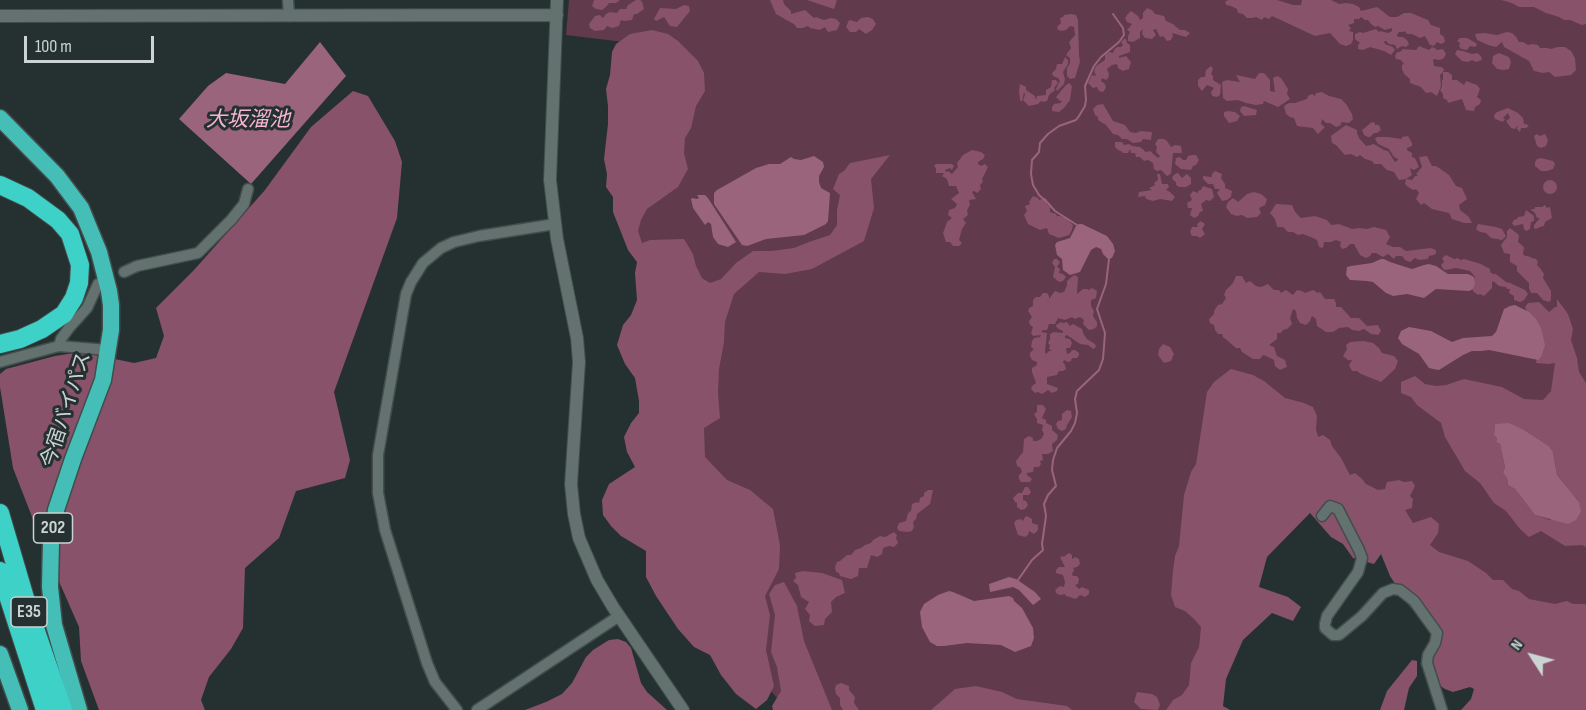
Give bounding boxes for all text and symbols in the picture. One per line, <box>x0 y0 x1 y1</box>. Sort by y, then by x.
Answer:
scale bar <box>27 24 158 62</box>
text: 100 m <box>35 36 72 57</box>
water label: 大坂溜池 <box>206 108 290 134</box>
street label: 今宿バイパス <box>37 349 97 471</box>
road number: 202 <box>34 513 72 543</box>
road number: E35 <box>11 597 47 627</box>
north arrow <box>1502 626 1562 686</box>
text: N <box>1507 636 1527 654</box>

